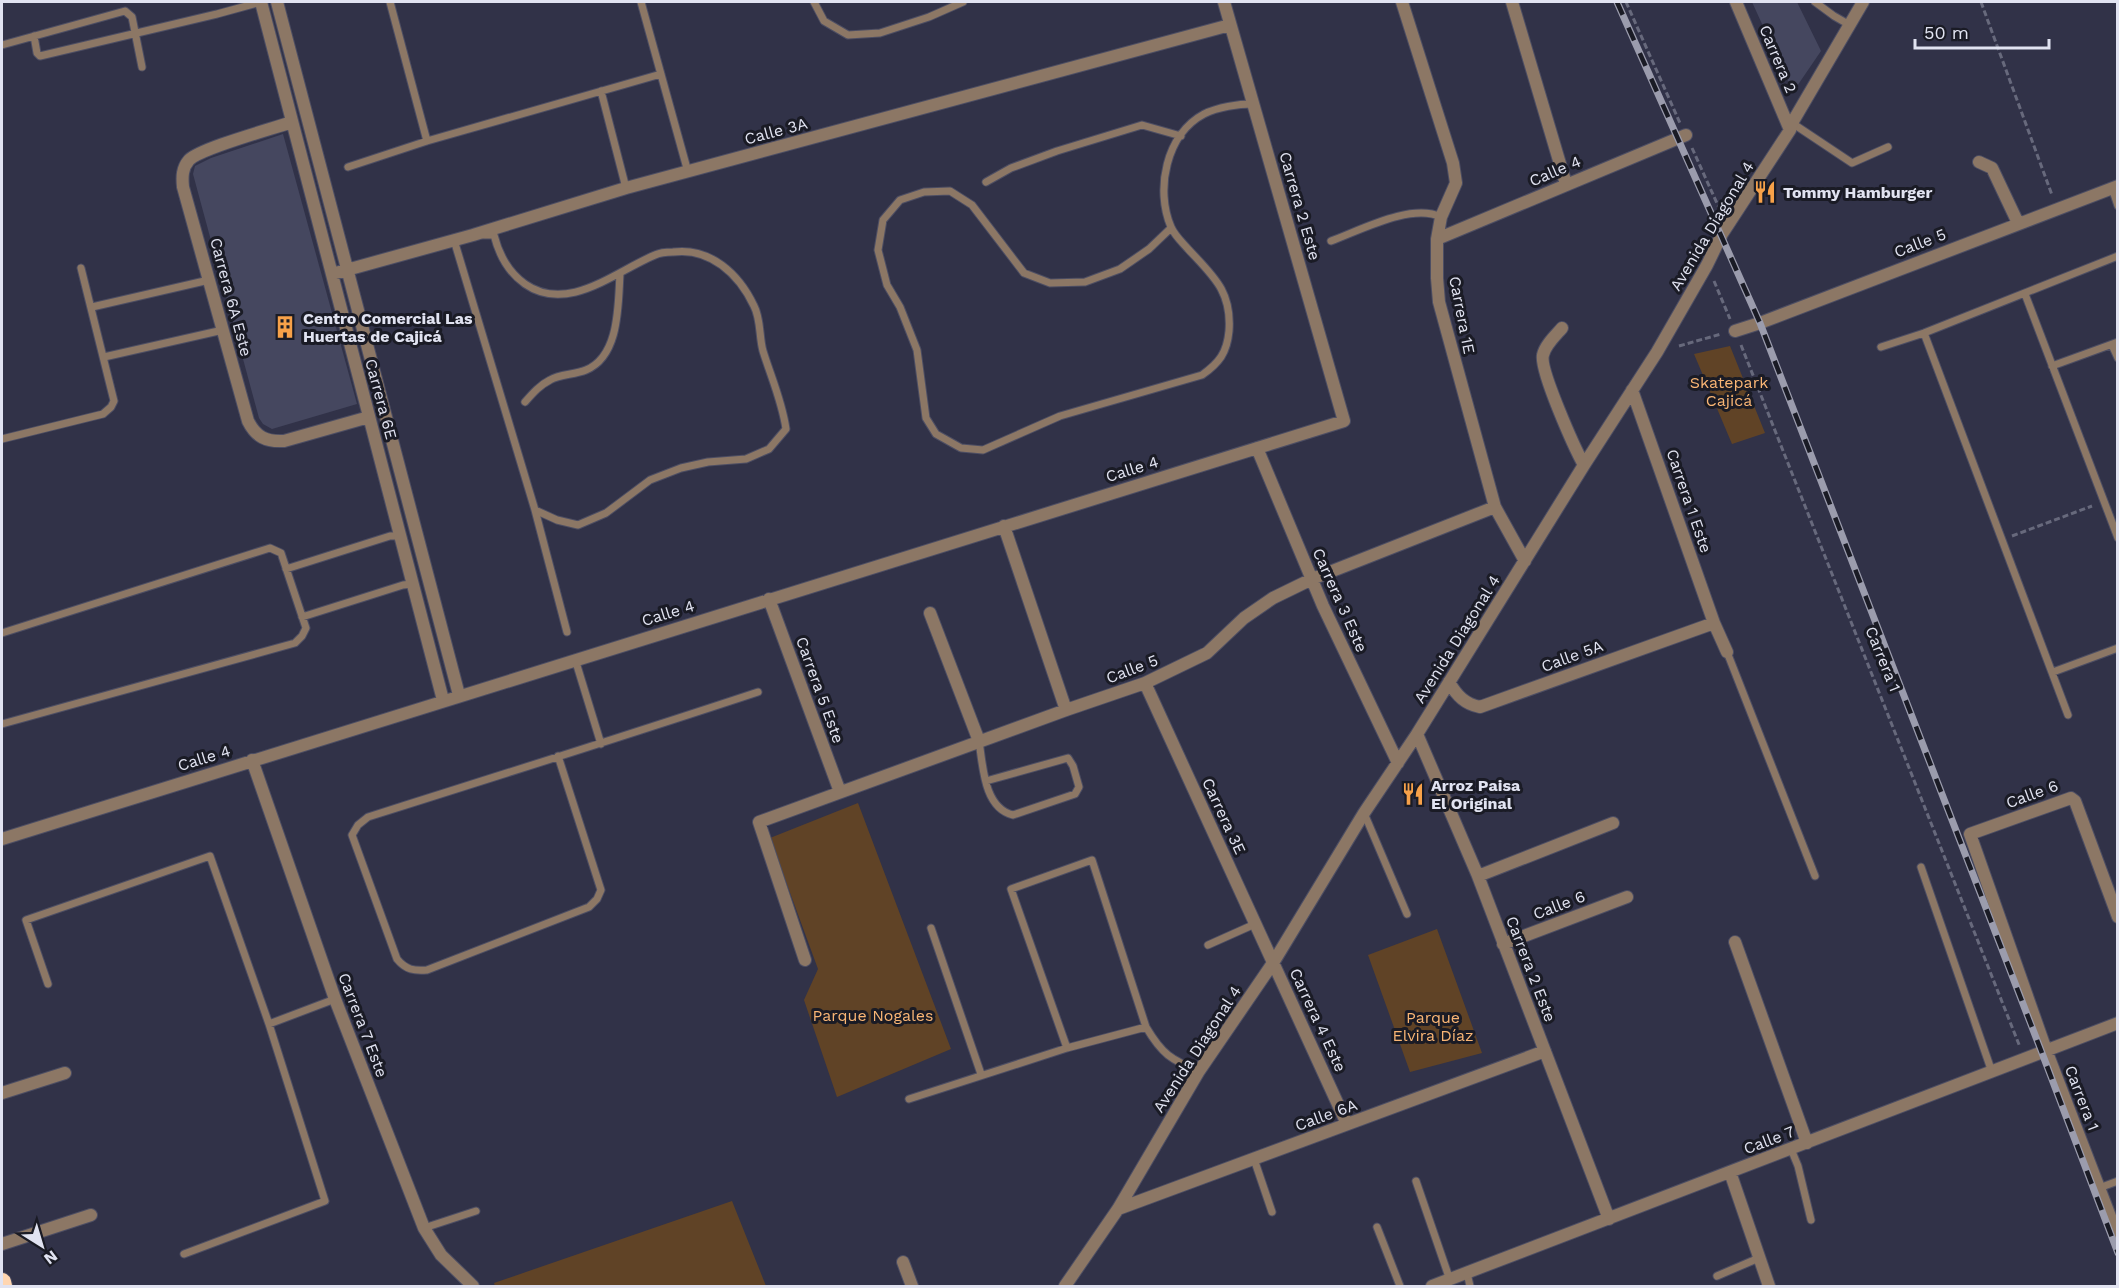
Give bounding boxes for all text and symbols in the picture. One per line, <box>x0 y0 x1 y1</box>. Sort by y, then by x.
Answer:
scale bar <box>1915 12 2048 50</box>
street label: Carrera 2 <box>1755 22 1801 96</box>
text: 50 m <box>1924 22 1969 43</box>
street label: Calle 3A <box>742 113 810 149</box>
street label: Carrera 2 Este <box>1275 150 1325 262</box>
street label: Calle 4 <box>1526 152 1584 190</box>
street label: Avenida Diagonal 4 <box>1666 158 1758 294</box>
restaurant icon: Tommy Hamburger <box>1752 179 1778 205</box>
place label: Tommy Hamburger <box>1783 183 1933 202</box>
street label: Calle 5 <box>1891 224 1949 262</box>
street label: Carrera 6A Este <box>206 236 256 358</box>
street label: Carrera 1E <box>1445 275 1479 355</box>
place label: Centro Comercial Las Huertas de Cajicá <box>303 309 473 346</box>
building icon: Centro Comercial Las Huertas de Cajicá <box>272 314 298 340</box>
street label: Carrera 6E <box>361 357 401 441</box>
park label: Skatepark Cajicá <box>1690 373 1768 410</box>
street label: Carrera 1 Este <box>1662 447 1716 555</box>
street label: Calle 4 <box>1103 452 1161 486</box>
street label: Carrera 3 Este <box>1309 545 1371 655</box>
street label: Avenida Diagonal 4 <box>1410 571 1504 707</box>
street label: Calle 4 <box>639 596 697 630</box>
street label: Carrera 1 <box>1861 624 1905 694</box>
street label: Carrera 5 Este <box>792 634 848 746</box>
street label: Calle 5A <box>1538 636 1606 676</box>
street label: Calle 5 <box>1103 650 1161 688</box>
street label: Calle 4 <box>175 741 233 775</box>
street label: Carrera 3E <box>1198 775 1250 857</box>
place label: Arroz Paisa El Original <box>1431 776 1521 813</box>
street label: Calle 6 <box>2003 776 2061 812</box>
restaurant icon: Arroz Paisa El Original <box>1400 781 1426 807</box>
street label: Calle 6 <box>1530 886 1588 924</box>
street label: Carrera 2 Este <box>1502 913 1560 1025</box>
street label: Carrera 4 Este <box>1286 965 1350 1075</box>
street label: Carrera 7 Este <box>334 970 392 1080</box>
street label: Avenida Diagonal 4 <box>1149 982 1245 1116</box>
park label: Parque Nogales <box>812 1006 934 1025</box>
park label: Parque Elvira Díaz <box>1392 1008 1474 1045</box>
street label: Carrera 1 <box>2061 1063 2103 1133</box>
street label: Calle 6A <box>1292 1095 1360 1135</box>
street label: Calle 7 <box>1741 1122 1797 1158</box>
north arrow <box>12 1216 72 1276</box>
text: N <box>40 1246 61 1269</box>

